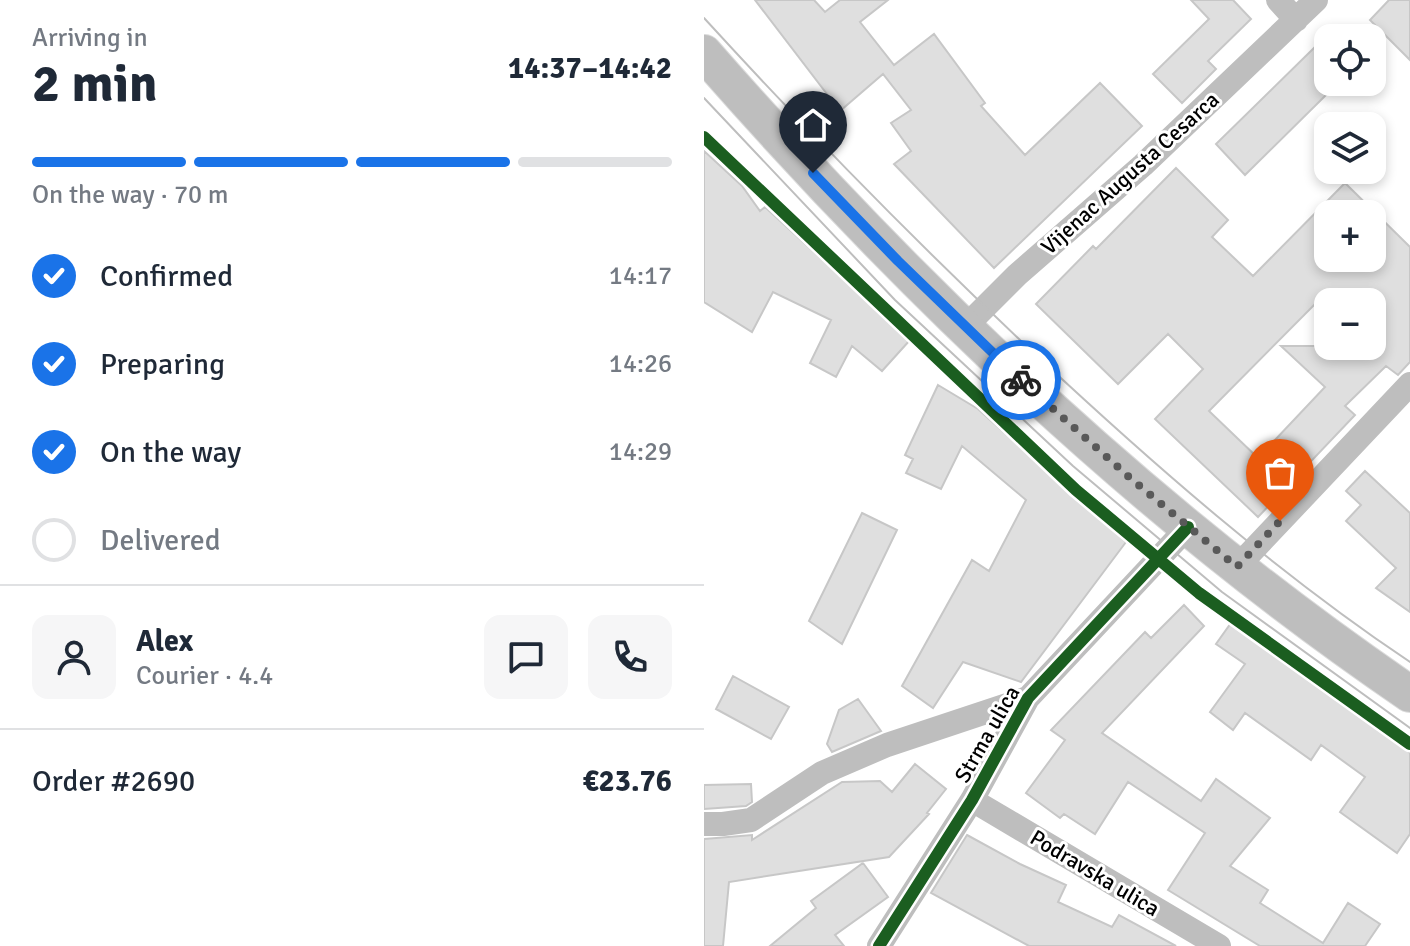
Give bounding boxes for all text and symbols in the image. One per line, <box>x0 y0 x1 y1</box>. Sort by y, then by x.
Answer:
text: Arriving in <box>32 22 148 54</box>
map controls <box>1314 24 1386 360</box>
button: locate <box>1314 24 1386 96</box>
text: 14:37–14:42 <box>508 50 672 87</box>
text: 2 min <box>32 52 158 116</box>
street label: Vijenac Augusta Cesarca <box>1035 86 1225 260</box>
pin <box>779 91 847 173</box>
icon: home <box>791 103 835 147</box>
button: layers <box>1314 112 1386 184</box>
text: On the way · 70 m <box>32 179 228 211</box>
button: + <box>1314 200 1386 272</box>
icon: check <box>32 254 76 298</box>
text: Confirmed <box>100 258 233 295</box>
text: 14:17 <box>609 260 672 292</box>
button: − <box>1314 288 1386 360</box>
courier <box>981 340 1061 420</box>
icon: check <box>32 342 76 386</box>
text: Preparing <box>100 346 225 383</box>
text: 14:26 <box>609 348 672 380</box>
icon: bike <box>999 358 1043 402</box>
icon: check <box>32 430 76 474</box>
text: On the way <box>100 434 241 471</box>
text: 14:29 <box>609 436 672 468</box>
pin <box>1246 439 1314 521</box>
icon: bag <box>1258 451 1302 495</box>
text: Delivered <box>100 522 221 559</box>
button: person <box>32 615 116 699</box>
button: chat <box>484 615 568 699</box>
button: phone <box>588 615 672 699</box>
text: Alex <box>136 623 193 660</box>
text: Courier · 4.4 <box>136 660 273 692</box>
street label: Strma ulica <box>948 681 1026 787</box>
text: Order #2690 <box>32 763 195 800</box>
text: €23.76 <box>582 763 672 800</box>
street label: Podravska ulica <box>1025 824 1165 922</box>

